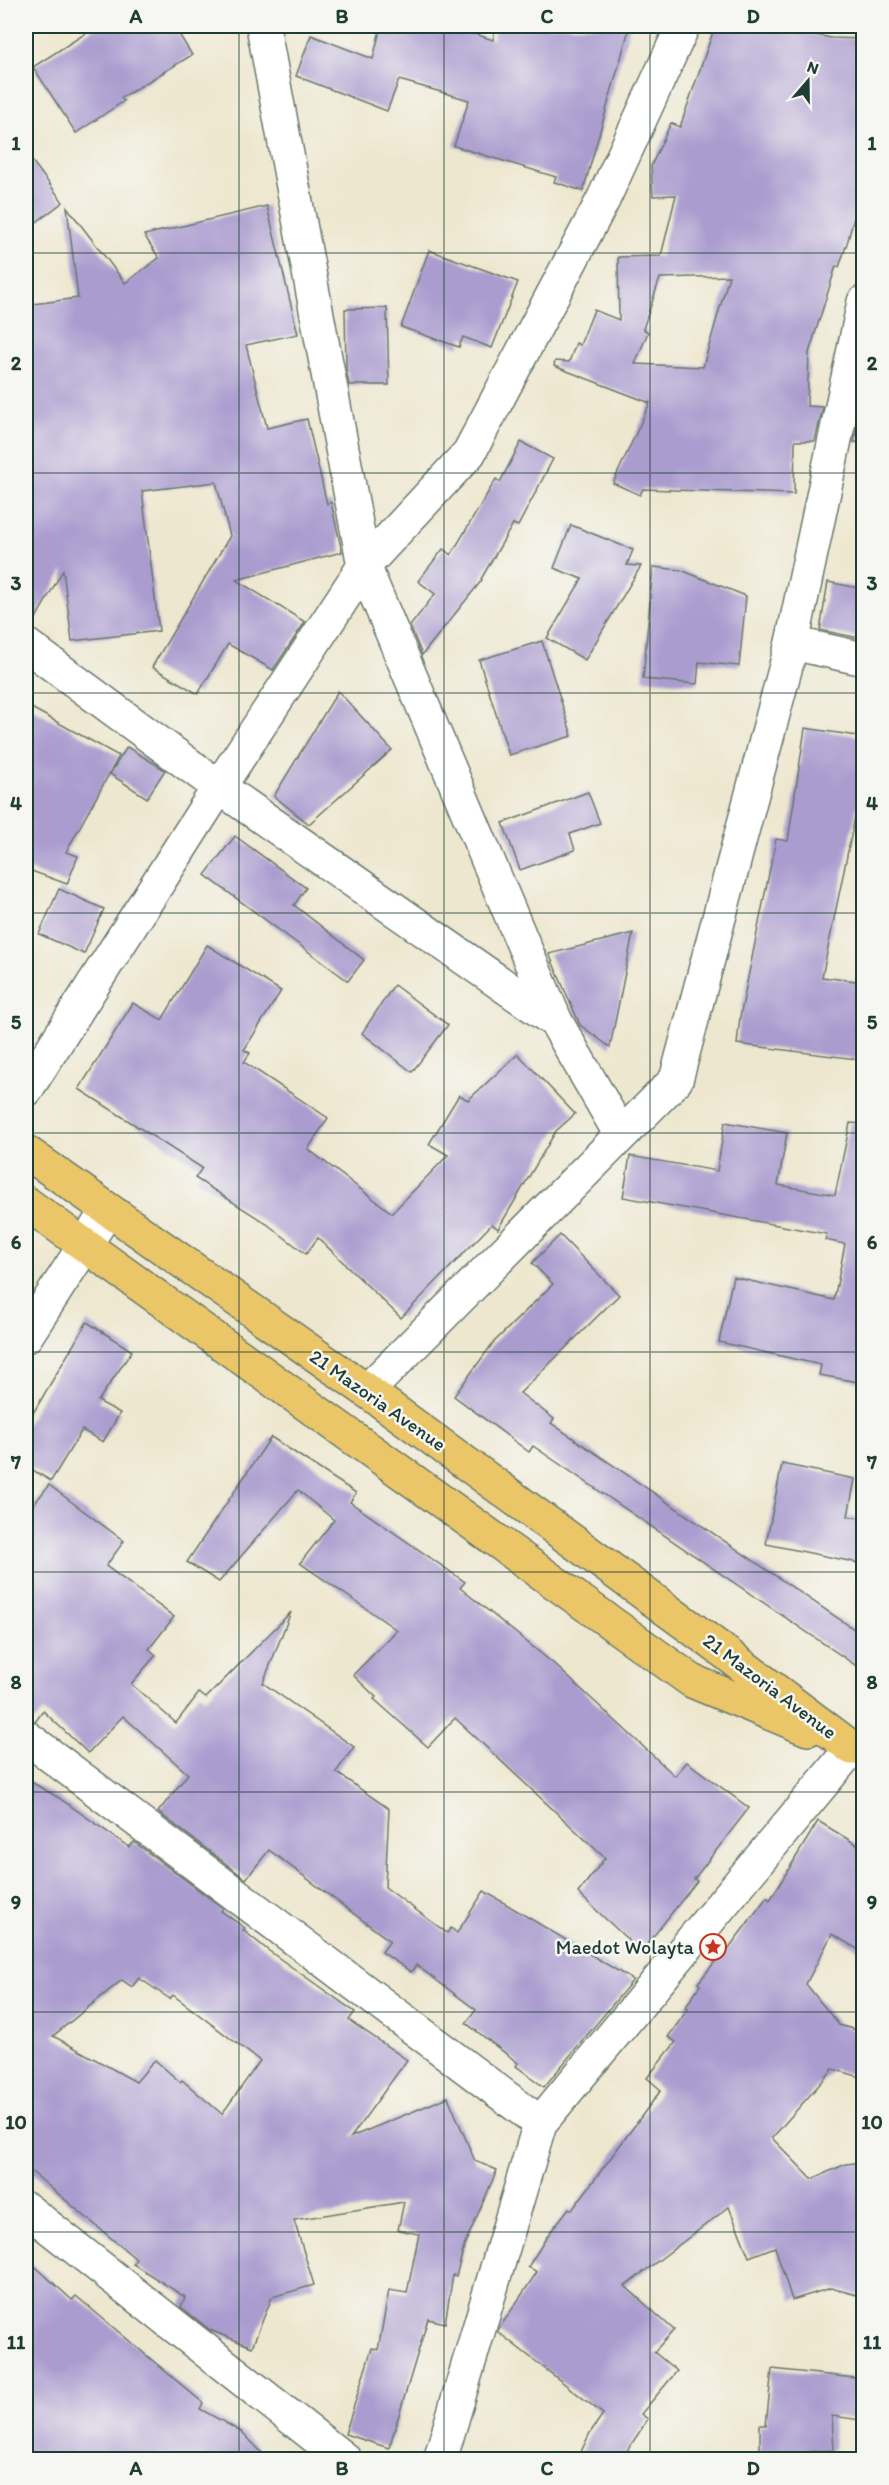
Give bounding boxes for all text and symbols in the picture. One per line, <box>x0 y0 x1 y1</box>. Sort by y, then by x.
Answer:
text: A <box>129 4 143 28</box>
text: B <box>336 4 349 28</box>
text: C <box>541 4 554 28</box>
text: D <box>746 4 760 28</box>
north arrow <box>778 51 838 111</box>
text: N <box>805 57 821 78</box>
text: 1 <box>11 131 21 155</box>
text: 1 <box>867 131 877 155</box>
text: 2 <box>11 351 22 375</box>
text: 2 <box>867 351 878 375</box>
text: 3 <box>11 571 22 595</box>
text: 3 <box>867 571 878 595</box>
text: 4 <box>10 791 22 815</box>
text: 4 <box>866 791 878 815</box>
text: 5 <box>11 1010 22 1034</box>
text: 5 <box>867 1010 878 1034</box>
text: 6 <box>11 1230 22 1254</box>
text: 6 <box>867 1230 878 1254</box>
street label: 21 Mazoria Avenue <box>305 1344 451 1456</box>
text: 7 <box>10 1450 21 1474</box>
text: 7 <box>866 1450 877 1474</box>
street label: 21 Mazoria Avenue <box>699 1628 841 1744</box>
text: 8 <box>11 1670 22 1694</box>
text: 8 <box>867 1670 878 1694</box>
text: 9 <box>11 1890 21 1914</box>
text: 9 <box>867 1890 877 1914</box>
place icon: Maedot Wolayta <box>698 1932 728 1962</box>
place label: Maedot Wolayta <box>556 1935 695 1959</box>
text: 10 <box>5 2110 27 2134</box>
text: 10 <box>861 2110 883 2134</box>
text: 11 <box>7 2330 26 2354</box>
text: 11 <box>863 2330 882 2354</box>
text: A <box>129 2456 143 2480</box>
text: B <box>336 2456 349 2480</box>
text: C <box>541 2456 554 2480</box>
text: D <box>746 2456 760 2480</box>

